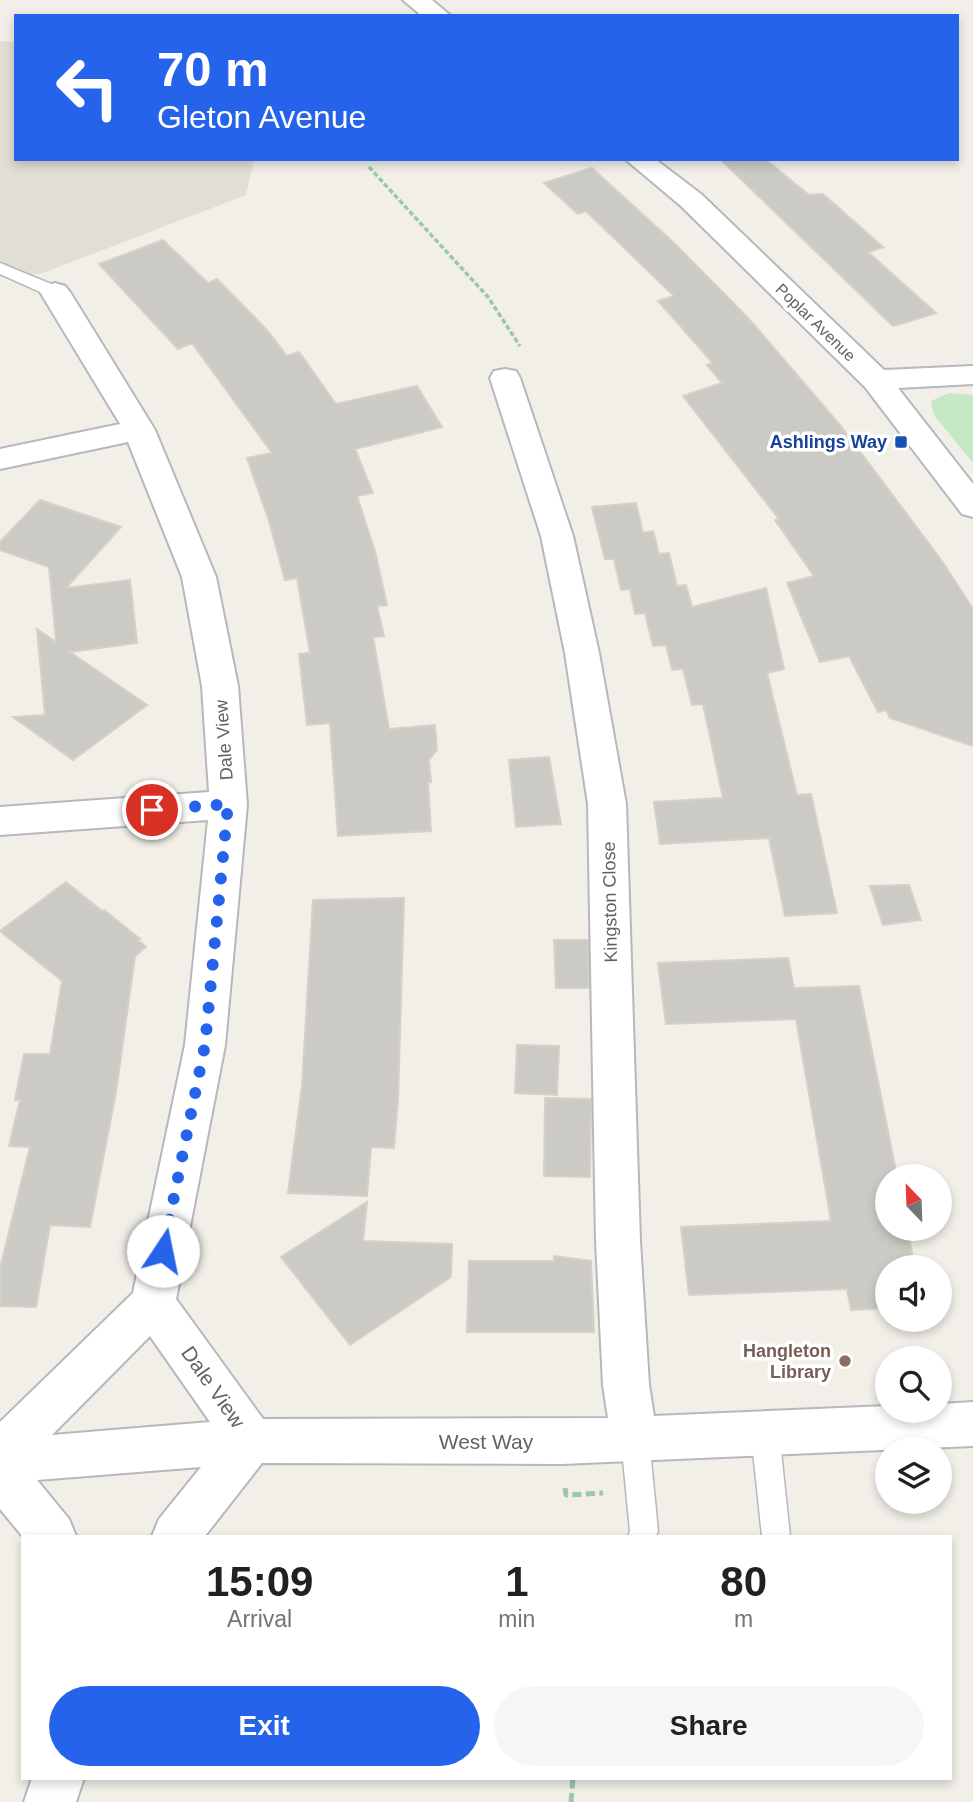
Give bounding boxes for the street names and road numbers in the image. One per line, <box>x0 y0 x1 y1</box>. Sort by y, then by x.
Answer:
street label: Poplar Avenue <box>772 280 859 365</box>
street label: Dale View <box>211 698 237 781</box>
street label: Kingston Close <box>599 841 621 963</box>
street label: Dale View <box>177 1342 250 1433</box>
street label: West Way <box>439 1430 534 1453</box>

